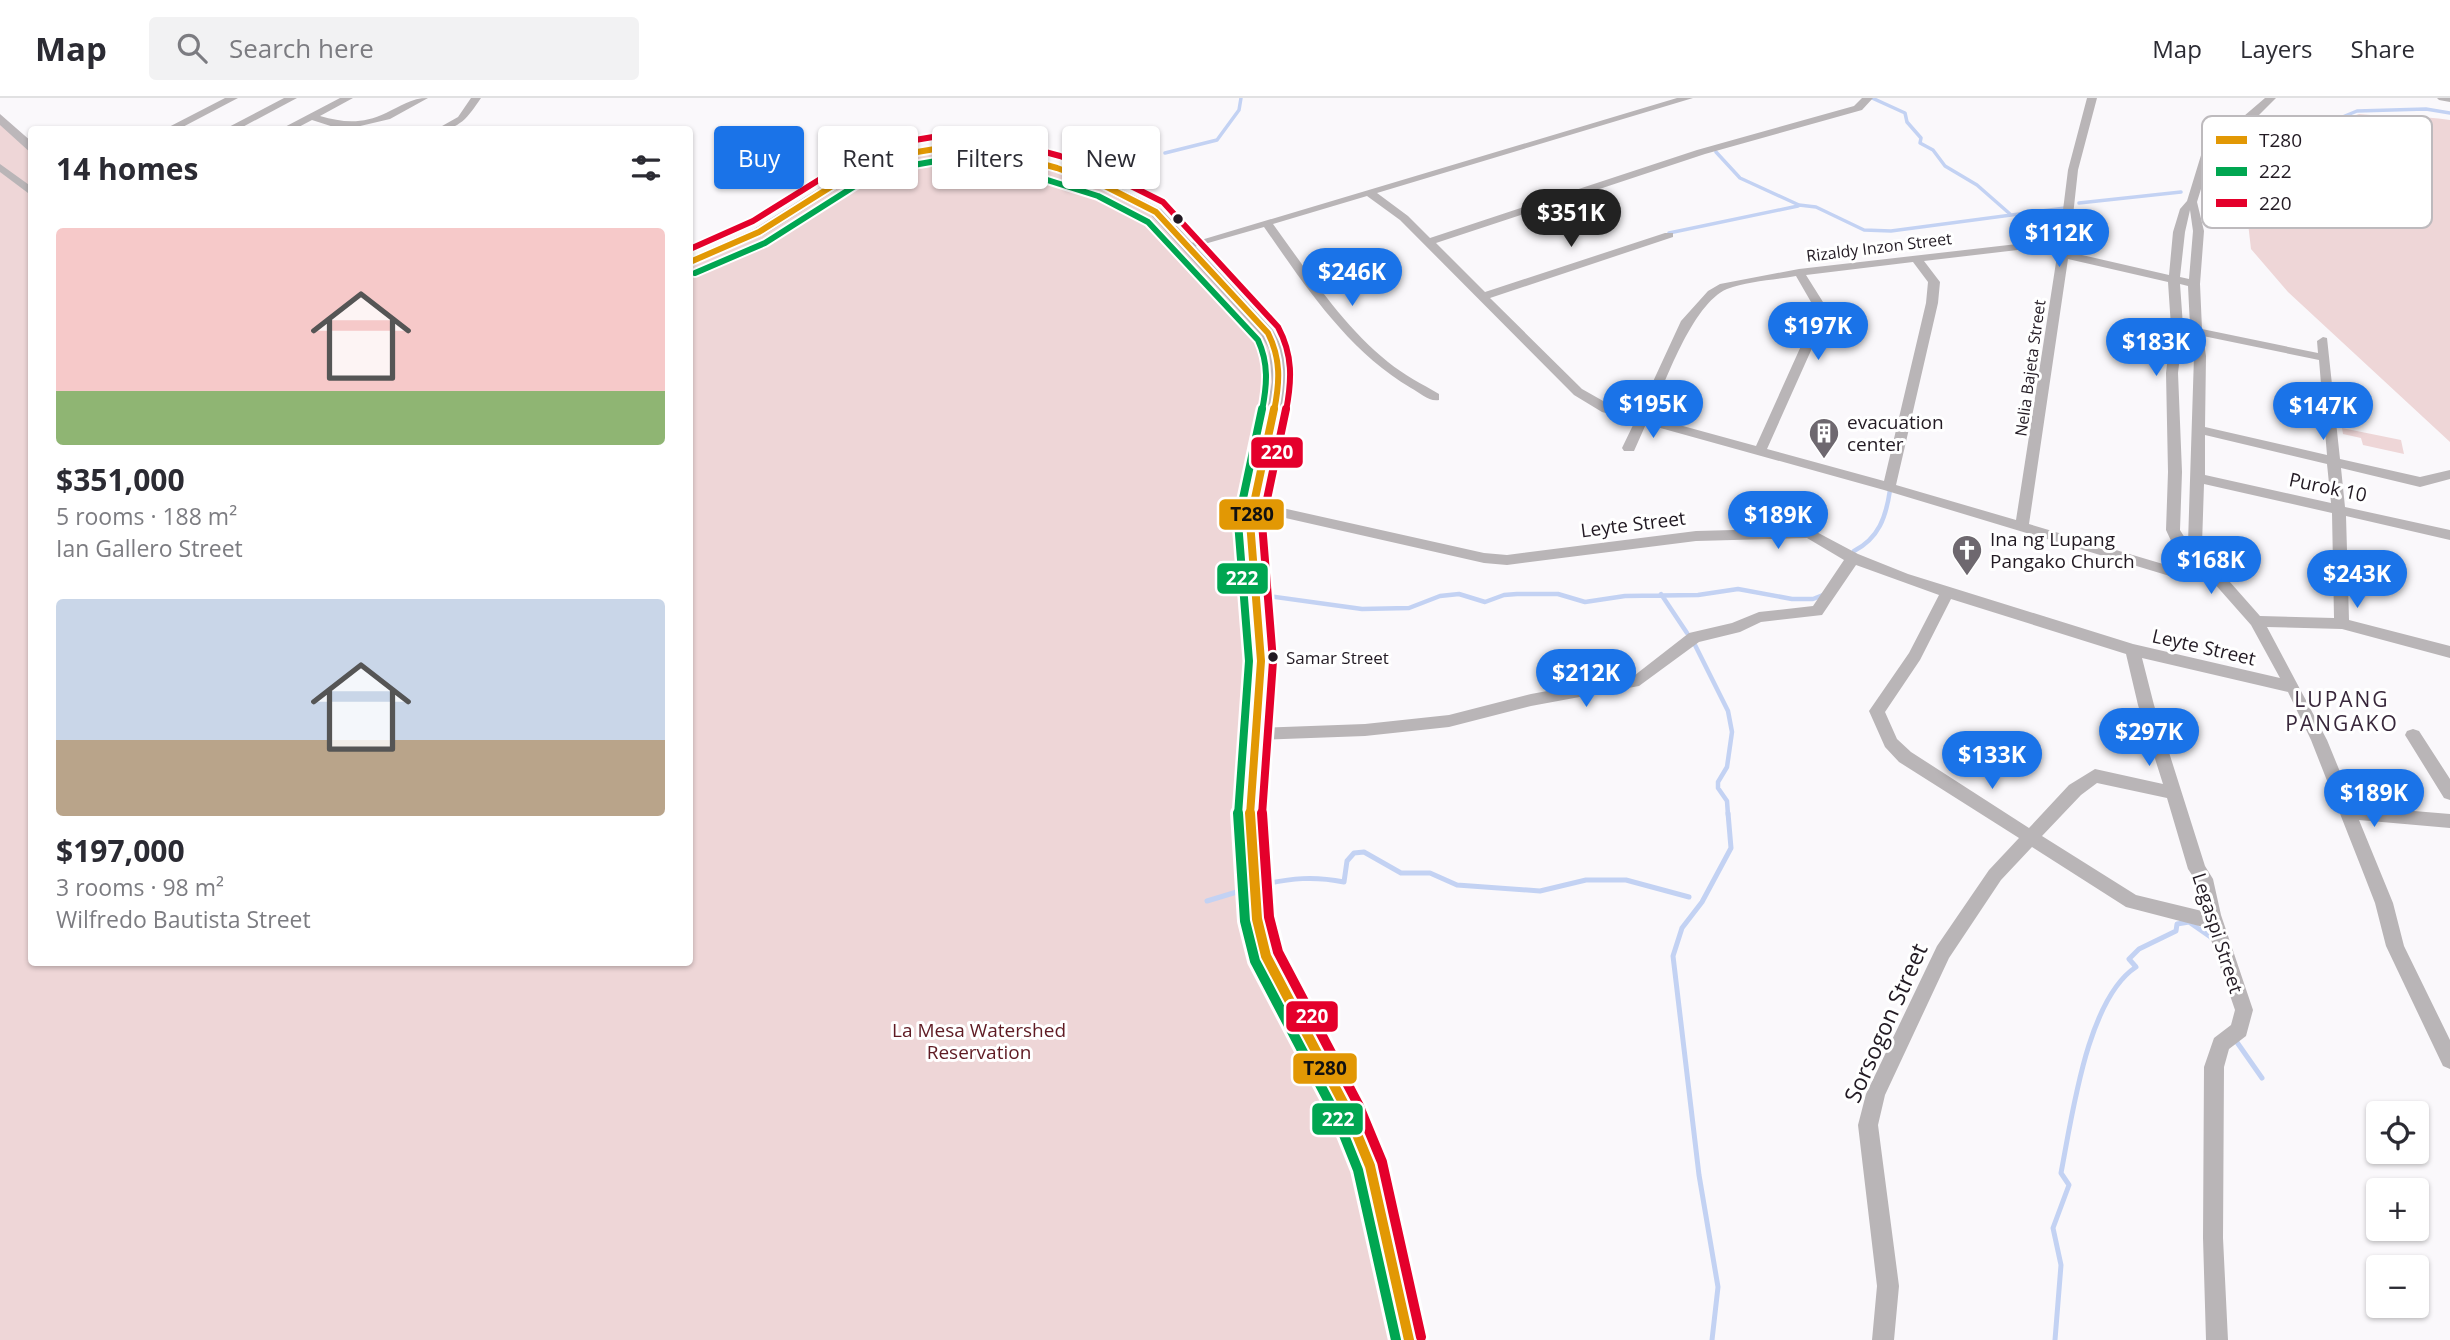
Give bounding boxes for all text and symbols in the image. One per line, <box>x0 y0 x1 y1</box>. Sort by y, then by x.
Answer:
search box <box>149 17 639 80</box>
text: Map <box>35 26 107 71</box>
icon: search <box>173 29 211 67</box>
text: Search here <box>229 30 374 66</box>
text: Map <box>2152 32 2202 65</box>
text: Layers <box>2240 32 2313 65</box>
text: Share <box>2351 32 2415 65</box>
legend <box>2202 116 2432 228</box>
chip: Buy <box>714 126 804 189</box>
chip: Rent <box>818 126 918 189</box>
chip: Filters <box>932 126 1048 189</box>
chip: New <box>1062 126 1160 189</box>
text: T280 <box>2259 127 2302 153</box>
text: 14 homes <box>56 148 199 189</box>
icon: filters <box>627 149 665 187</box>
text: 222 <box>2259 158 2292 184</box>
pin: $351K <box>1522 190 1620 249</box>
text: 220 <box>2259 190 2292 216</box>
text: $351K <box>1537 196 1605 228</box>
pin: $112K <box>2010 209 2108 269</box>
unlabelled marker <box>1171 212 1185 226</box>
text: $112K <box>2025 216 2093 248</box>
street label: Rizaldy Inzon Street <box>1805 227 1953 267</box>
pin: $246K <box>1303 248 1401 308</box>
text: $246K <box>1318 255 1386 287</box>
icon: home <box>298 273 424 399</box>
street label: Nelia Bajeta Street <box>2010 298 2051 438</box>
pin: $197K <box>1769 302 1867 362</box>
text: $197K <box>1784 309 1852 341</box>
pin: $183K <box>2107 318 2205 378</box>
text: $183K <box>2122 325 2190 357</box>
pin: $195K <box>1604 380 1702 440</box>
pin: $147K <box>2274 382 2372 442</box>
text: $195K <box>1619 387 1687 419</box>
text: $147K <box>2289 389 2357 421</box>
place label: evacuation center <box>1847 409 1944 457</box>
building icon: evacuation center <box>1807 416 1841 460</box>
line badge: 220 <box>1250 436 1304 469</box>
text: 220 <box>1261 439 1293 465</box>
text: $351,000 <box>56 459 185 500</box>
street label: Purok 10 <box>2287 466 2369 508</box>
pin: $189K <box>1729 491 1827 551</box>
line badge: T280 <box>1218 498 1285 531</box>
text: $189K <box>1744 498 1812 530</box>
text: 5 rooms · 188 m² <box>56 500 237 532</box>
text: T280 <box>1230 501 1274 527</box>
street label: Leyte Street <box>1579 505 1687 543</box>
place label: Ina ng Lupang Pangako Church <box>1990 526 2135 574</box>
text: Ian Gallero Street <box>56 532 243 564</box>
church icon: Ina ng Lupang Pangako Church <box>1950 533 1984 577</box>
pin: $168K <box>2162 536 2260 596</box>
text: $168K <box>2177 543 2245 575</box>
pin: $243K <box>2308 550 2406 610</box>
text: $243K <box>2323 557 2391 589</box>
line badge: 222 <box>1216 562 1269 595</box>
text: 222 <box>1226 565 1258 591</box>
street label: Leyte Street <box>2150 622 2259 672</box>
icon: home <box>298 644 424 770</box>
place label: Samar Street <box>1286 646 1389 669</box>
marker: Samar Street <box>1266 650 1280 664</box>
pin: $212K <box>1537 650 1635 709</box>
text: $212K <box>1552 656 1620 688</box>
district label: LUPANG PANGAKO <box>2285 685 2399 737</box>
pin: $297K <box>2100 708 2198 768</box>
text: $297K <box>2115 715 2183 747</box>
pin: $133K <box>1943 732 2041 791</box>
text: $133K <box>1958 738 2026 770</box>
pin: $189K <box>2325 770 2423 829</box>
text: $189K <box>2340 776 2408 808</box>
text: $197,000 <box>56 830 185 871</box>
street label: Legaspi Street <box>2186 870 2250 997</box>
text: 3 rooms · 98 m² <box>56 871 224 903</box>
text: Wilfredo Bautista Street <box>56 903 311 935</box>
street label: Sorsogon Street <box>1836 938 1935 1107</box>
line badge: 220 <box>1285 1000 1339 1033</box>
text: 220 <box>1296 1003 1328 1029</box>
park label: La Mesa Watershed Reservation <box>892 1017 1066 1065</box>
line badge: T280 <box>1292 1052 1358 1085</box>
text: T280 <box>1303 1055 1347 1081</box>
map controls <box>2366 1101 2429 1318</box>
button: locate <box>2366 1101 2429 1164</box>
line badge: 222 <box>1311 1102 1364 1136</box>
text: 222 <box>1322 1106 1354 1132</box>
button: + <box>2366 1178 2429 1241</box>
button: − <box>2366 1255 2429 1318</box>

